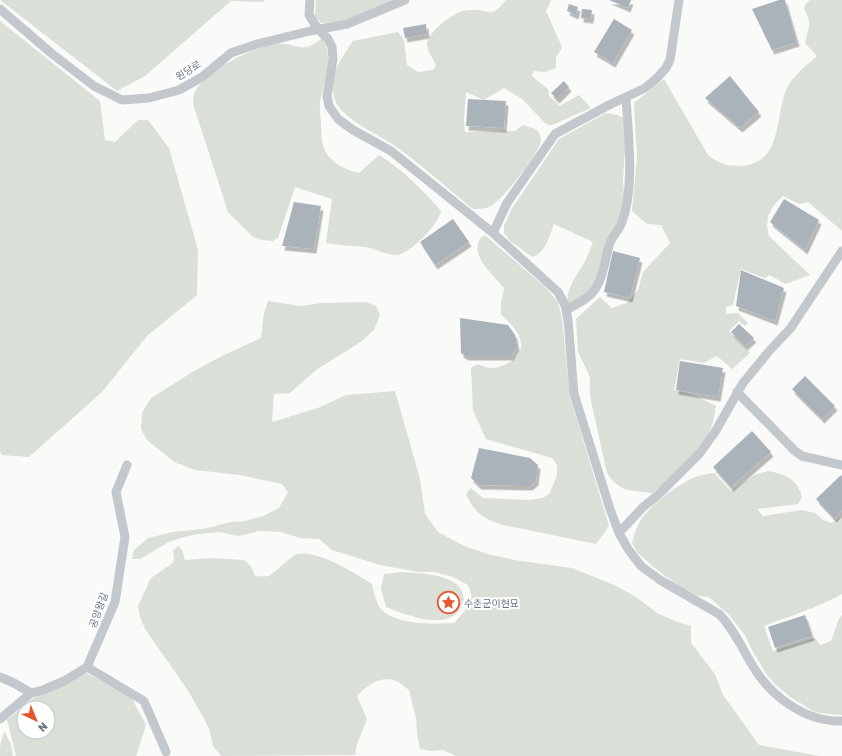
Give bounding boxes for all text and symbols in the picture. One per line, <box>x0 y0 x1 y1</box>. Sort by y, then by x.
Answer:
street label: 원당로 <box>174 58 203 83</box>
place icon: 수춘군이현묘 <box>436 590 462 616</box>
street label: 공양왕길 <box>87 591 111 630</box>
place label: 수춘군이현묘 <box>464 598 519 610</box>
north arrow <box>16 700 56 740</box>
text: N <box>35 719 50 734</box>

